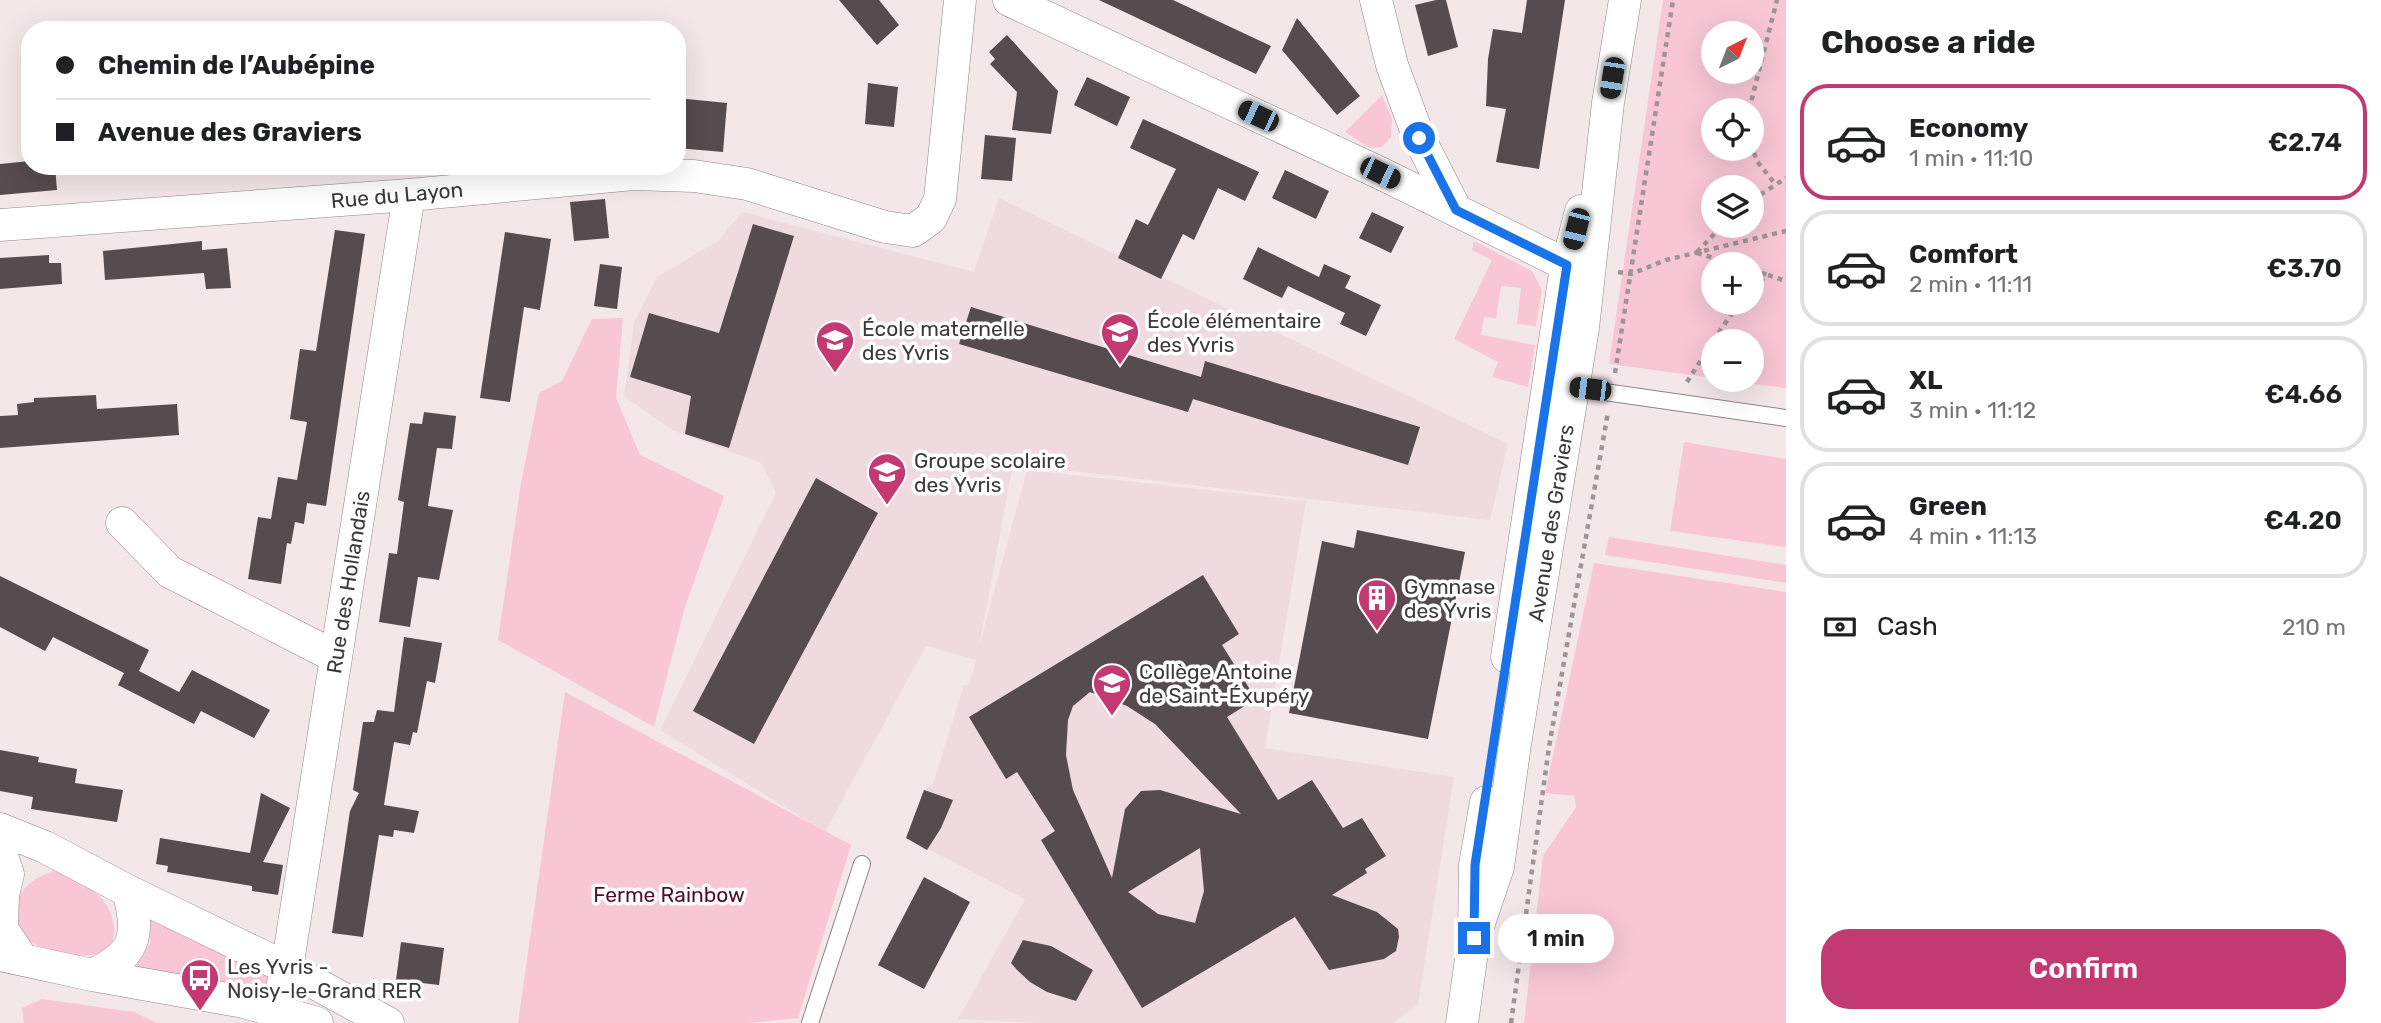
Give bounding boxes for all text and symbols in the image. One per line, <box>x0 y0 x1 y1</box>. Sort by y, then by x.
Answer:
north arrow <box>1701 21 1764 84</box>
map controls <box>1701 21 1764 392</box>
text: Choose a ride <box>1821 23 2035 61</box>
text: Chemin de l’Aubépine <box>98 50 375 81</box>
car <box>1599 56 1626 100</box>
car <box>1235 98 1282 134</box>
button: locate <box>1701 98 1764 161</box>
icon: car <box>1825 111 1888 174</box>
text: Economy <box>1909 113 2028 144</box>
text: Avenue des Graviers <box>98 117 362 148</box>
route start <box>1403 122 1435 154</box>
text: €2.74 <box>2268 127 2342 158</box>
text: 1 min · 11:10 <box>1909 144 2033 172</box>
car <box>1357 154 1404 192</box>
button: layers <box>1701 175 1764 238</box>
street label: Rue du Layon <box>330 177 464 213</box>
car <box>1561 206 1592 252</box>
icon: car <box>1825 237 1888 300</box>
text: Comfort <box>1909 239 2018 270</box>
button: + <box>1701 252 1764 315</box>
text: €3.70 <box>2267 253 2342 284</box>
text: 2 min · 11:11 <box>1909 270 2032 298</box>
place label: École élémentaire des Yvris <box>1147 308 1321 357</box>
school or university icon: École élémentaire des Yvris <box>1099 311 1141 366</box>
place label: École maternelle des Yvris <box>862 316 1025 365</box>
school or university icon: École maternelle des Yvris <box>814 319 856 374</box>
button: − <box>1701 329 1764 392</box>
icon: car <box>1825 363 1888 426</box>
text: XL <box>1909 365 1942 396</box>
car <box>1568 376 1613 402</box>
text: €4.66 <box>2265 379 2342 410</box>
text: 3 min · 11:12 <box>1909 396 2036 424</box>
street label: Avenue des Graviers <box>1523 423 1579 623</box>
place label: Groupe scolaire des Yvris <box>914 448 1066 497</box>
school or university icon: Groupe scolaire des Yvris <box>866 451 908 506</box>
street label: Rue des Hollandais <box>321 489 375 675</box>
icon: car <box>1825 489 1888 552</box>
text: Green <box>1909 491 1987 522</box>
text: €4.20 <box>2264 505 2342 536</box>
text: 4 min · 11:13 <box>1909 522 2037 550</box>
place label: Gymnase des Yvris <box>1404 574 1495 623</box>
building icon: Gymnase des Yvris <box>1356 577 1398 632</box>
icon: cash <box>1821 608 1859 646</box>
text: Cash <box>1877 611 1938 642</box>
text: 210 m <box>2282 613 2346 641</box>
place label: Collège Antoine de Saint-Éxupéry <box>1139 659 1310 708</box>
school or university icon: Collège Antoine de Saint-Éxupéry <box>1091 662 1133 717</box>
park label: Ferme Rainbow <box>593 882 745 907</box>
callout: 1 min <box>1498 914 1614 962</box>
route end <box>1458 922 1490 954</box>
text: 1 min <box>1527 924 1585 952</box>
button: Confirm <box>1821 929 2346 1009</box>
place label: Les Yvris - Noisy-le-Grand RER <box>227 954 422 1003</box>
bus stop icon: Les Yvris - Noisy-le-Grand RER <box>179 957 221 1012</box>

